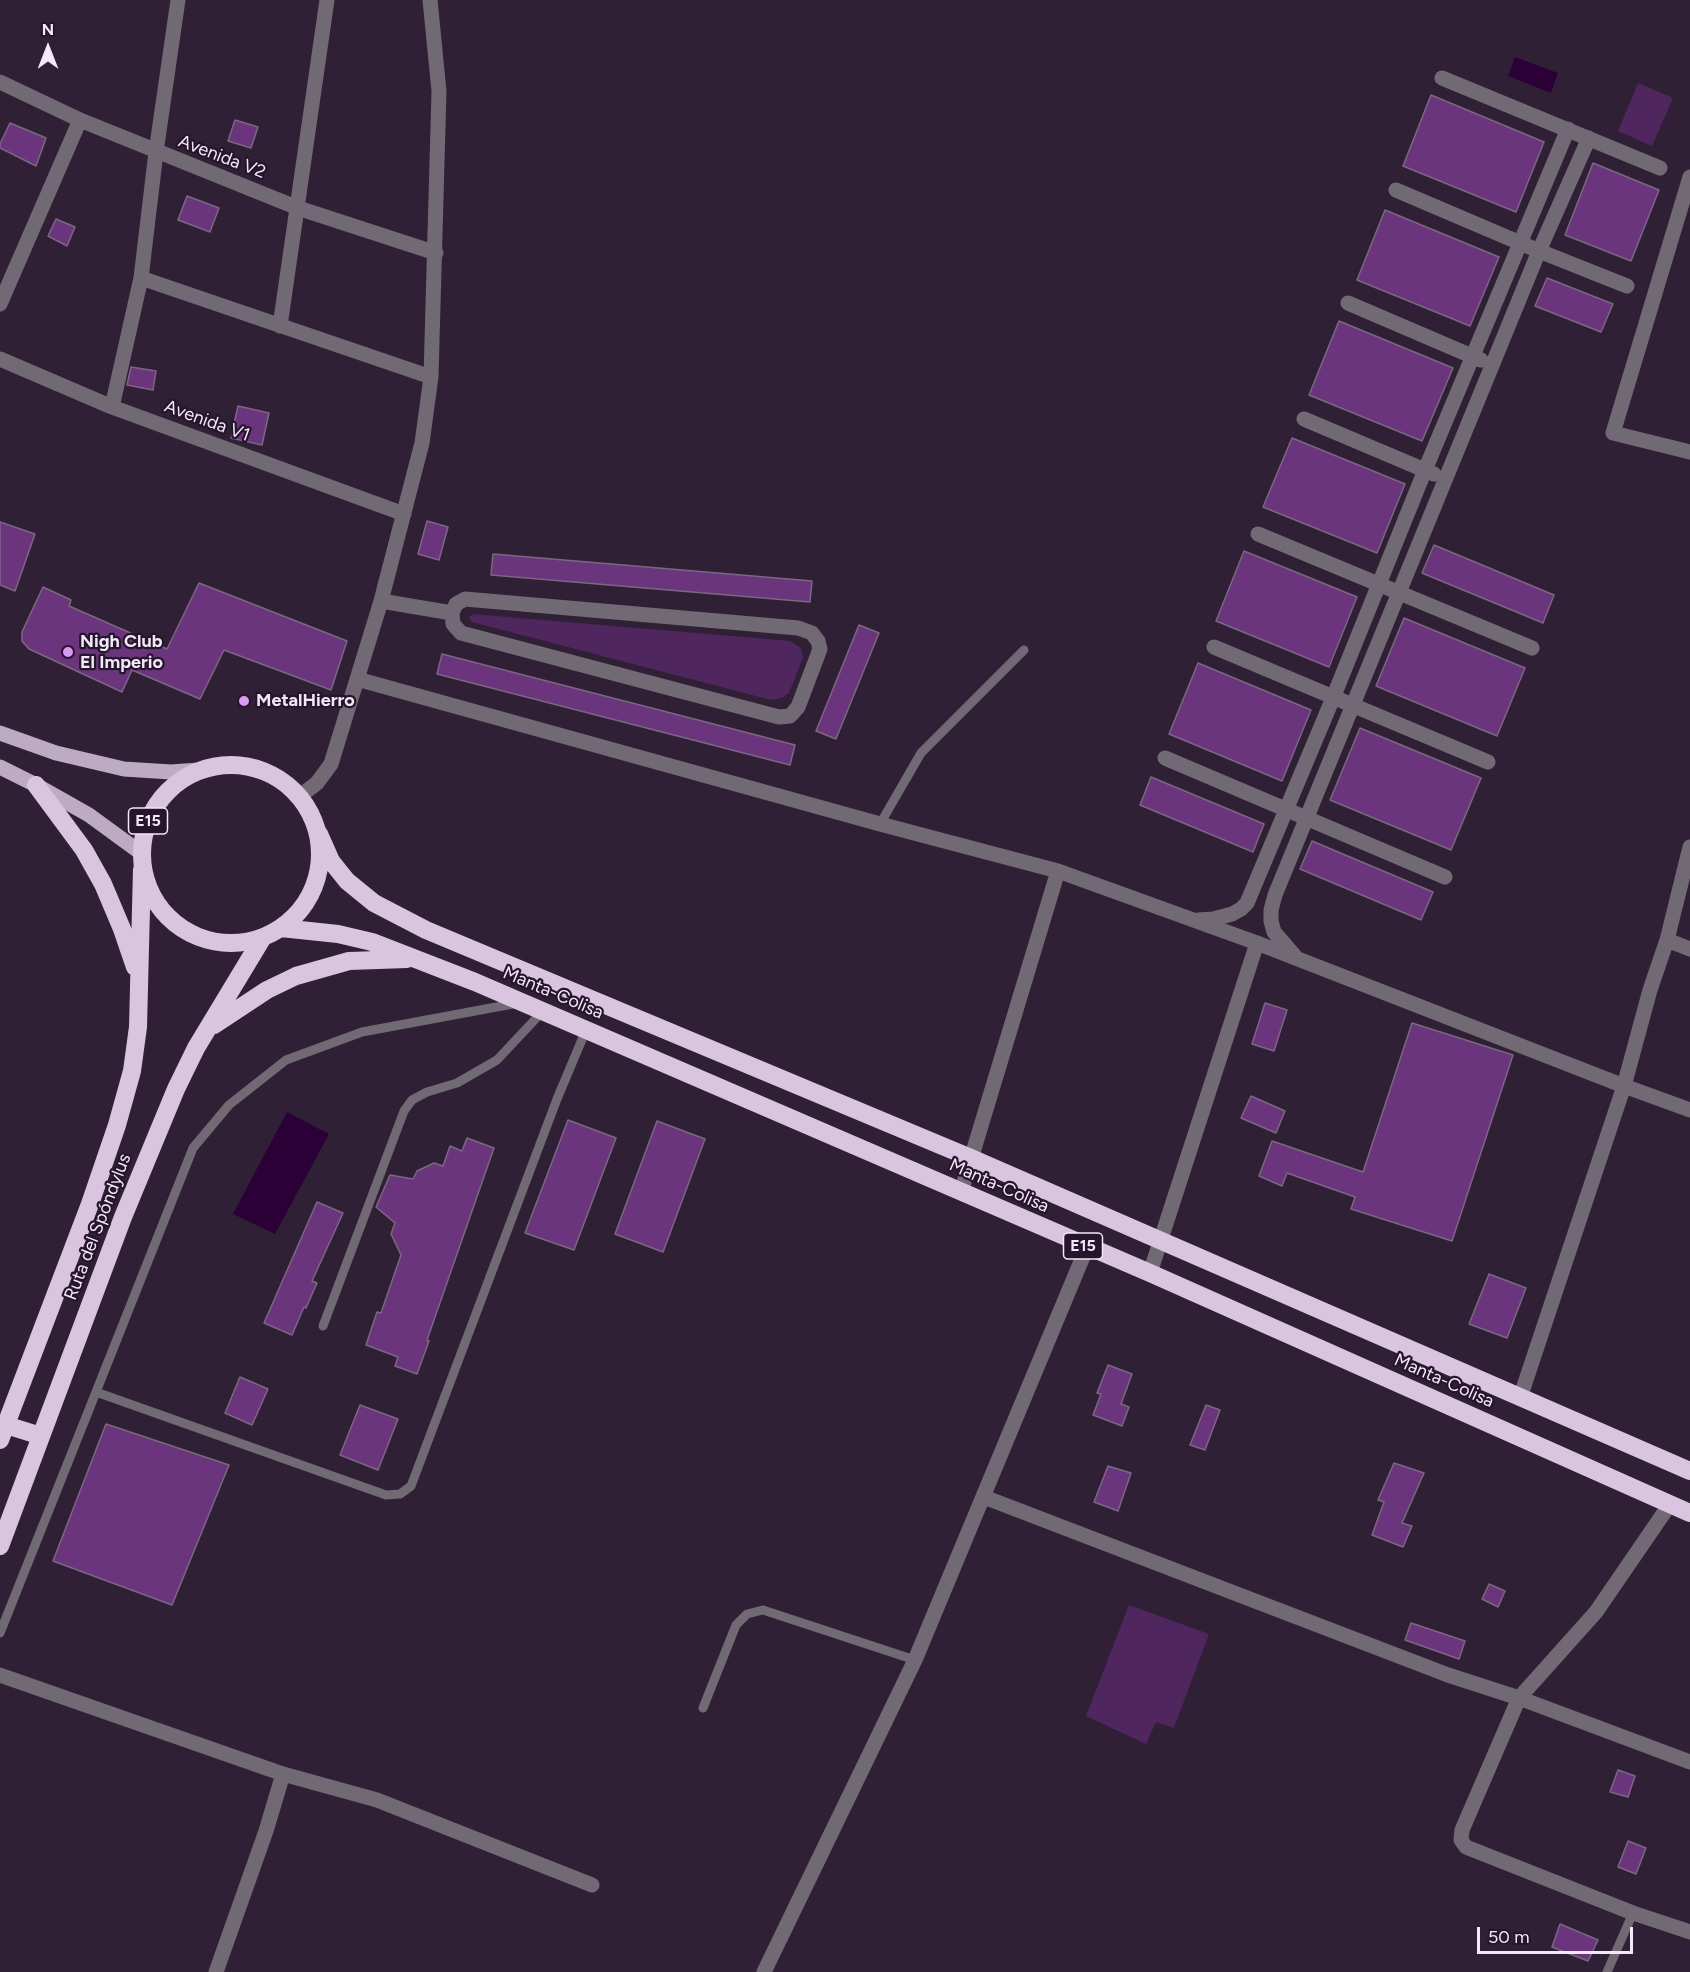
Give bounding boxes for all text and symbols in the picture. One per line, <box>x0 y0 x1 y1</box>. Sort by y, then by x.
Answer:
north arrow <box>18 18 78 78</box>
text: N <box>42 20 54 39</box>
street label: Avenida V2 <box>175 130 269 184</box>
street label: Avenida V1 <box>161 396 253 446</box>
place label: Nigh Club El Imperio <box>80 631 163 674</box>
marker: Nigh Club El Imperio <box>61 645 75 659</box>
place label: MetalHierro <box>256 690 355 712</box>
marker: MetalHierro <box>237 694 251 708</box>
road number: E15 <box>128 808 168 834</box>
street label: Manta-Colisa <box>500 962 606 1024</box>
street label: Ruta del Spóndylus <box>60 1151 136 1303</box>
street label: Manta-Colisa <box>946 1154 1052 1218</box>
road number: E15 <box>1064 1233 1102 1259</box>
street label: Manta-Colisa <box>1391 1349 1497 1413</box>
scale bar <box>1480 1915 1636 1953</box>
text: 50 m <box>1488 1926 1530 1948</box>

